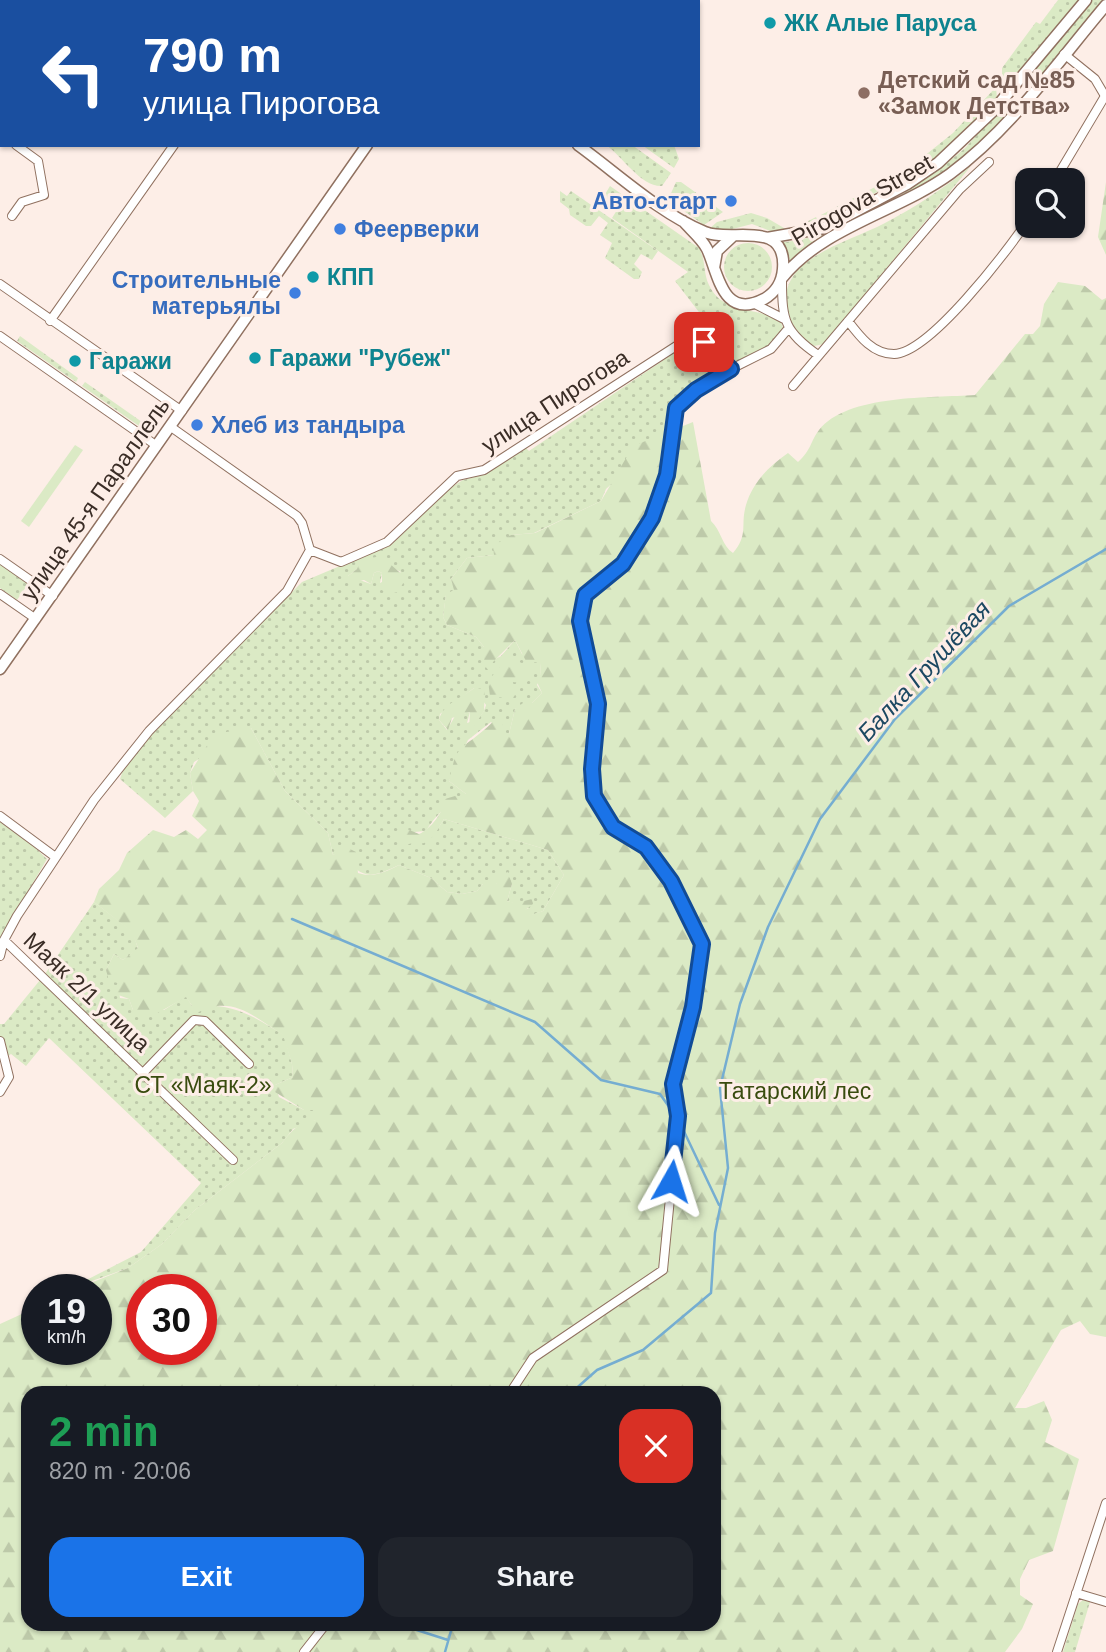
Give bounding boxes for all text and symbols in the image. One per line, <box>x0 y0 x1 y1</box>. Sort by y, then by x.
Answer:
place label: ЖК Алые Паруса <box>783 10 977 36</box>
marker: ЖК Алые Паруса <box>762 15 778 31</box>
icon: left <box>28 28 119 119</box>
text: 790 m <box>143 28 282 82</box>
place label: Детский сад №85 «Замок Детства» <box>878 67 1075 119</box>
text: улица Пирогова <box>143 85 380 121</box>
marker: Детский сад №85 «Замок Детства» <box>856 85 872 101</box>
street label: Pirogova Street <box>787 149 938 251</box>
map controls <box>1015 168 1085 238</box>
button: search <box>1015 168 1085 238</box>
place label: Авто-старт <box>592 188 717 214</box>
marker: Авто-старт <box>723 193 739 209</box>
place label: Феерверки <box>354 216 480 242</box>
marker: Феерверки <box>332 221 348 237</box>
place label: КПП <box>327 264 374 290</box>
place label: Строительные матерьялы <box>112 267 281 319</box>
marker: КПП <box>305 269 321 285</box>
marker: Строительные матерьялы <box>287 285 303 301</box>
pin <box>674 312 734 372</box>
icon: arrive <box>685 323 723 361</box>
street label: улица Пирогова <box>477 344 634 458</box>
place label: Гаражи "Рубеж" <box>269 345 451 371</box>
place label: Гаражи <box>89 348 172 374</box>
marker: Гаражи "Рубеж" <box>247 350 263 366</box>
marker: Гаражи <box>67 353 83 369</box>
street label: улица 45-я Параллель <box>15 393 175 605</box>
place label: Хлеб из тандыра <box>211 412 405 438</box>
marker: Хлеб из тандыра <box>189 417 205 433</box>
water label: Балка Грушёвая <box>852 595 996 746</box>
street label: Маяк 2/1 улица <box>19 927 156 1057</box>
park label: СТ «Маяк-2» <box>134 1072 272 1098</box>
park label: Татарский лес <box>719 1078 871 1104</box>
position arrow <box>634 1144 708 1218</box>
speed limit sign: 30 <box>126 1274 217 1365</box>
text: 19 <box>47 1291 86 1330</box>
text: km/h <box>47 1327 86 1347</box>
text: 2 min <box>49 1408 159 1455</box>
button: close <box>619 1409 693 1483</box>
text: 820 m · 20:06 <box>49 1458 191 1484</box>
button: Exit <box>49 1537 364 1617</box>
button: Share <box>378 1537 693 1617</box>

